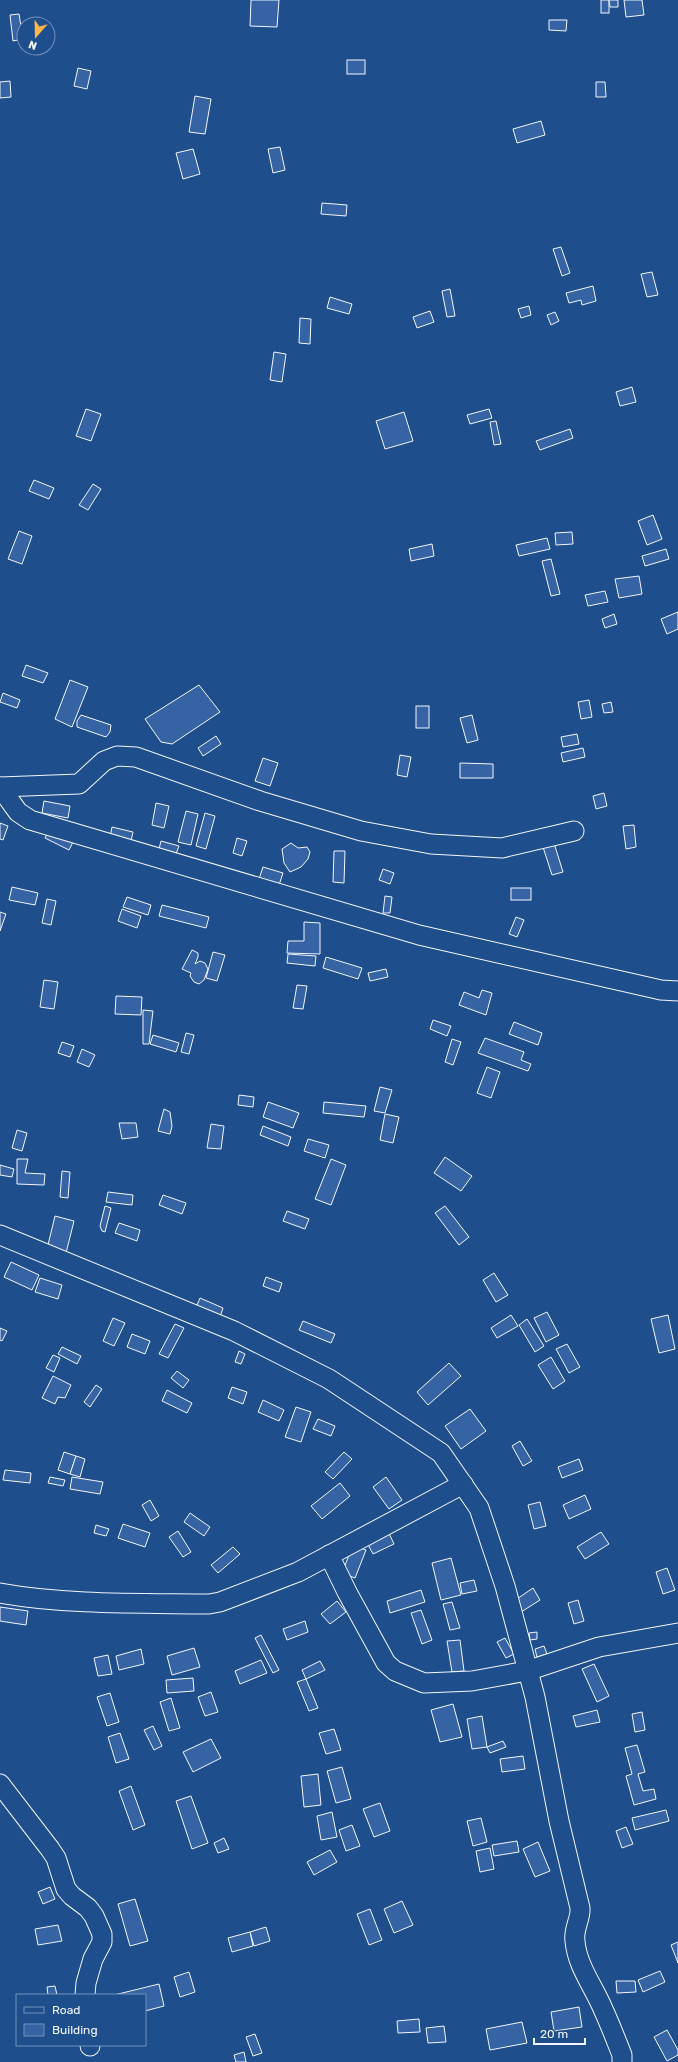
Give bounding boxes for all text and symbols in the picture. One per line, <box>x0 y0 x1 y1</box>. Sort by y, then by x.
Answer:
north arrow <box>16 16 56 56</box>
text: N <box>27 37 39 52</box>
legend <box>16 1994 146 2046</box>
text: Road <box>52 2003 80 2017</box>
scale bar <box>534 2020 585 2046</box>
text: Building <box>52 2023 98 2037</box>
text: 20 m <box>540 2027 568 2041</box>

